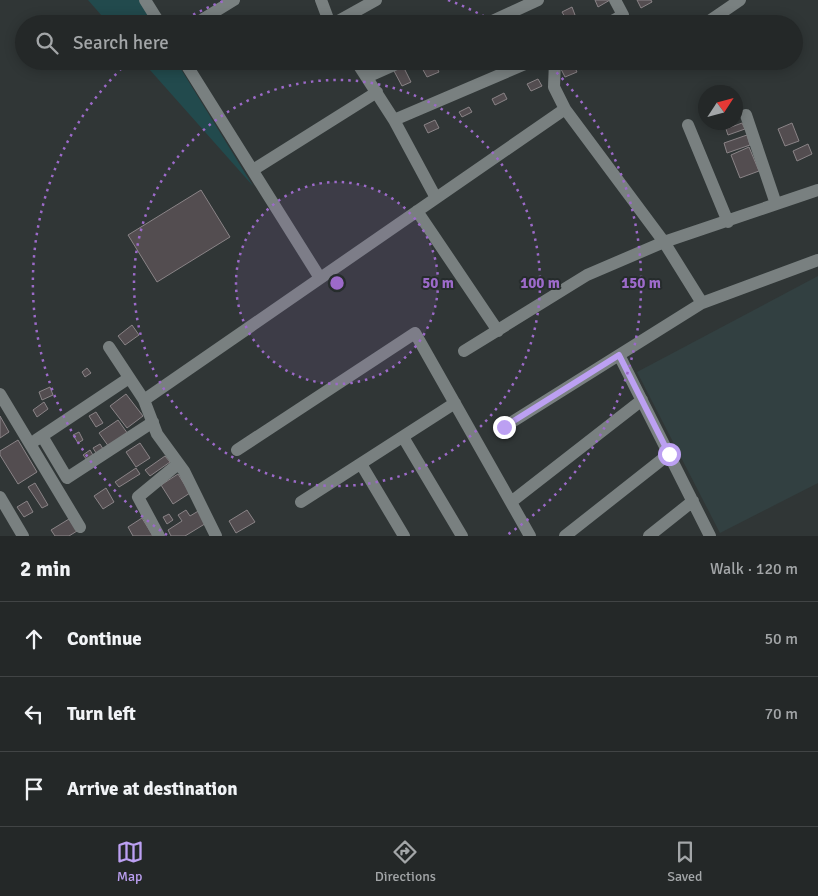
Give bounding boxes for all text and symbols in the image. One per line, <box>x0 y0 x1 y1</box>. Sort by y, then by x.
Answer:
search box <box>15 15 803 70</box>
icon: search <box>33 29 61 57</box>
text: Search here <box>73 31 169 55</box>
north arrow <box>698 85 743 130</box>
centre of rings <box>328 274 346 292</box>
text: 50 m <box>422 274 454 292</box>
text: 100 m <box>520 274 560 292</box>
text: 150 m <box>621 274 661 292</box>
route end <box>493 416 516 439</box>
route start <box>658 443 681 466</box>
text: 2 min <box>20 556 71 582</box>
text: Walk · 120 m <box>710 559 798 579</box>
icon: ahead <box>20 625 48 653</box>
text: Continue <box>67 627 142 651</box>
text: 50 m <box>764 629 798 649</box>
icon: left <box>20 700 48 728</box>
text: Turn left <box>67 702 136 726</box>
text: 70 m <box>764 704 798 724</box>
icon: arrive <box>20 775 48 803</box>
text: Arrive at destination <box>67 777 238 801</box>
tab: Map <box>116 838 144 885</box>
tab: Directions <box>375 838 436 885</box>
tab: Saved <box>667 838 702 885</box>

